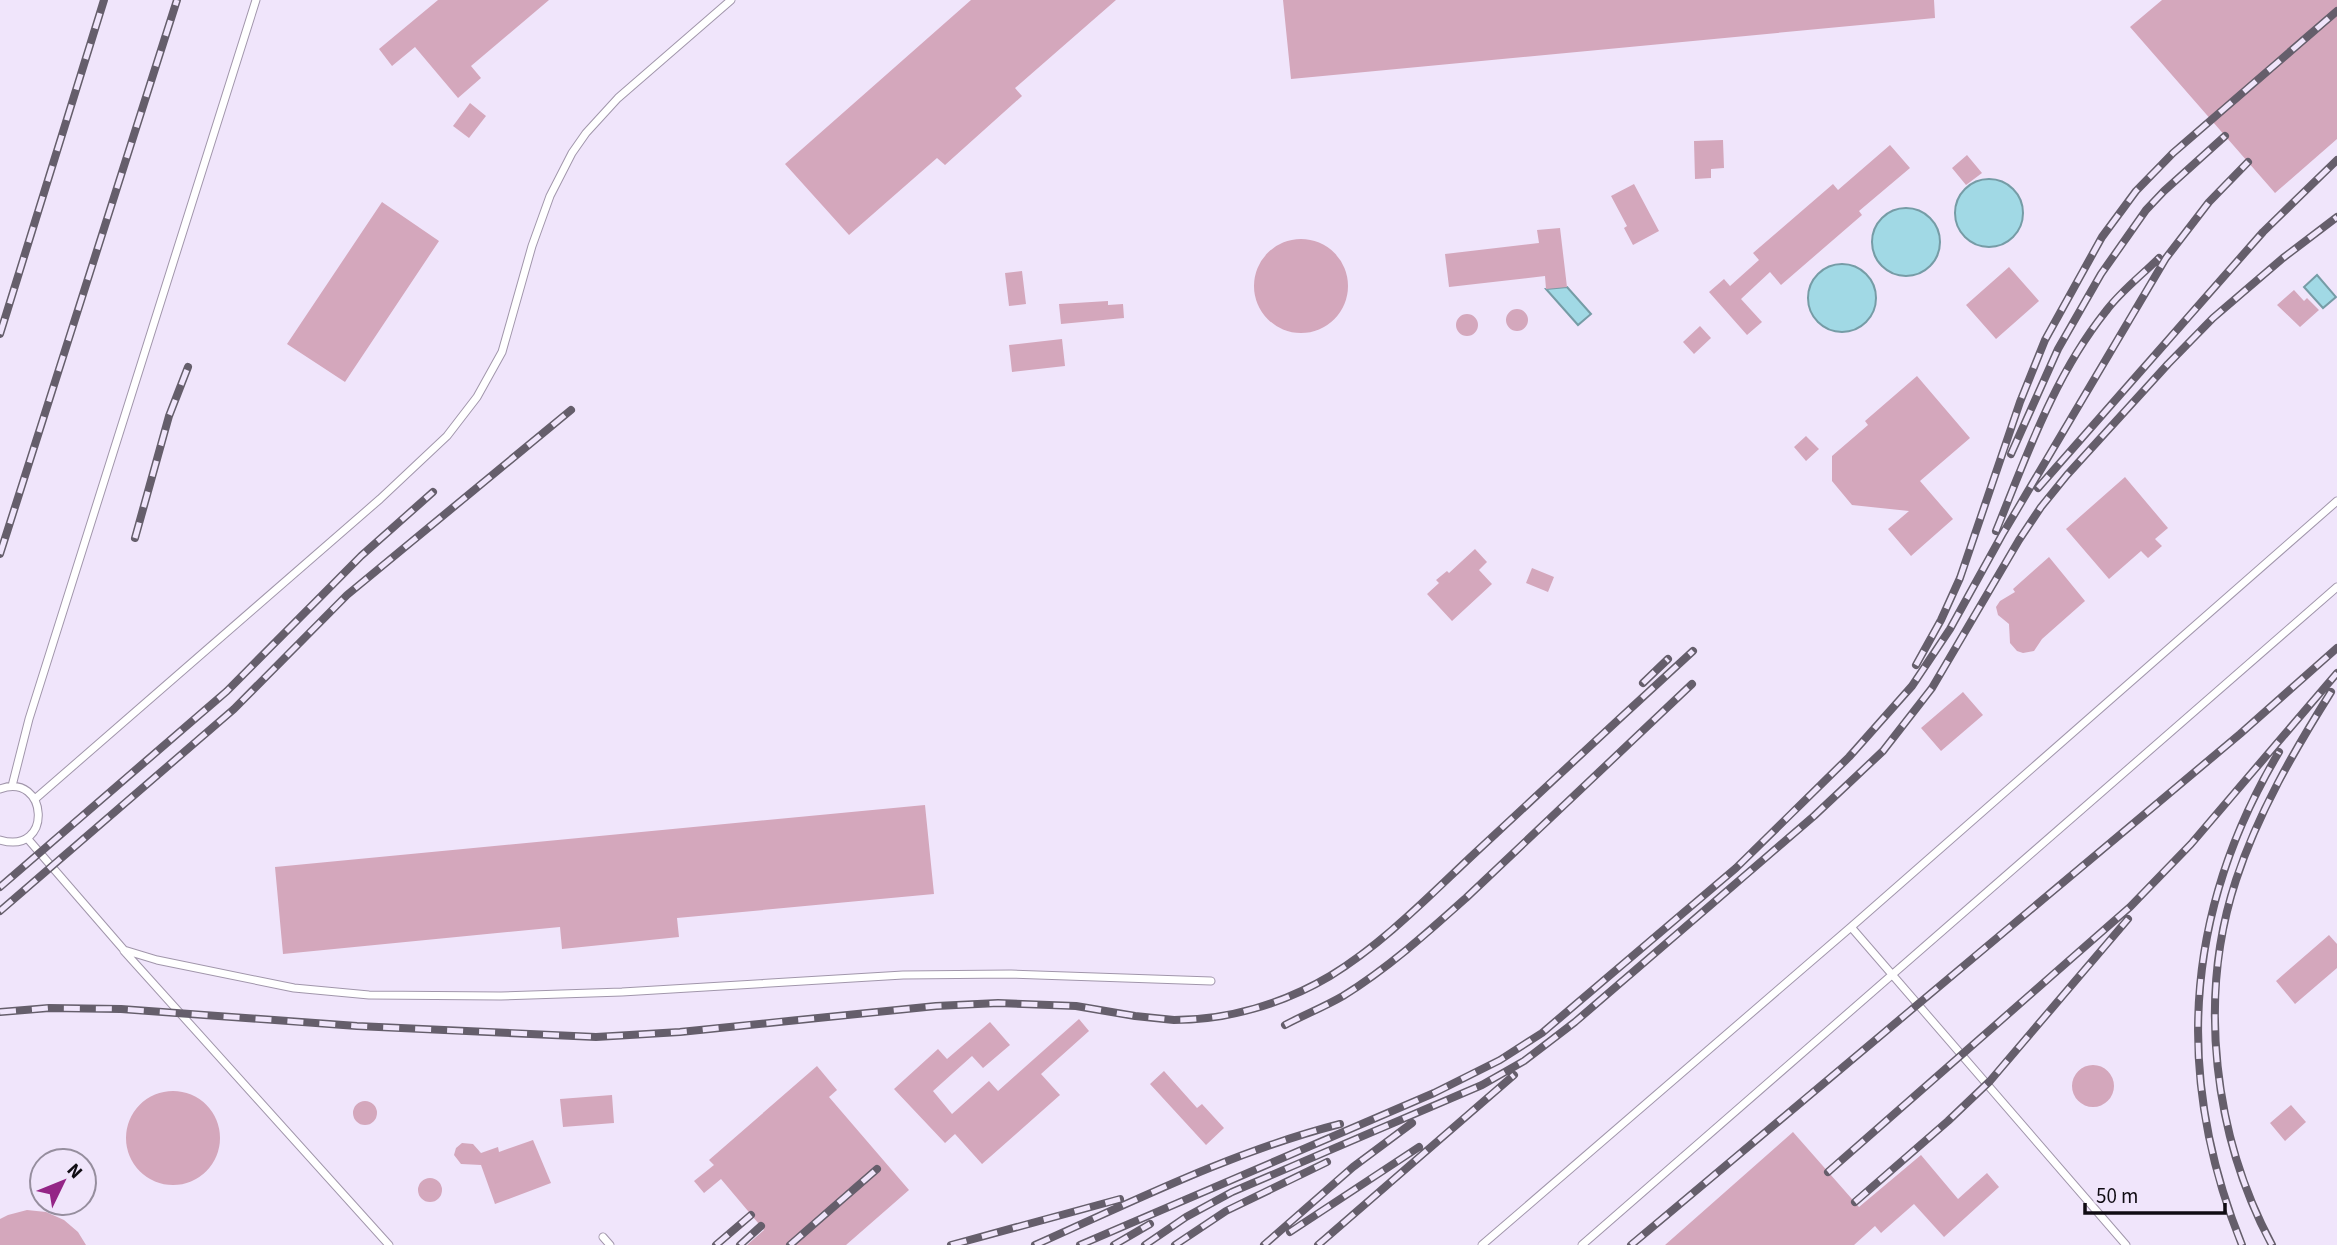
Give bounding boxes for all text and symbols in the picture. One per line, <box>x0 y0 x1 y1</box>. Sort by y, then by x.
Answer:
north arrow <box>28 1147 98 1217</box>
text: N <box>60 1158 89 1185</box>
scale bar <box>2085 1172 2225 1216</box>
text: 50 m <box>2096 1181 2138 1211</box>

